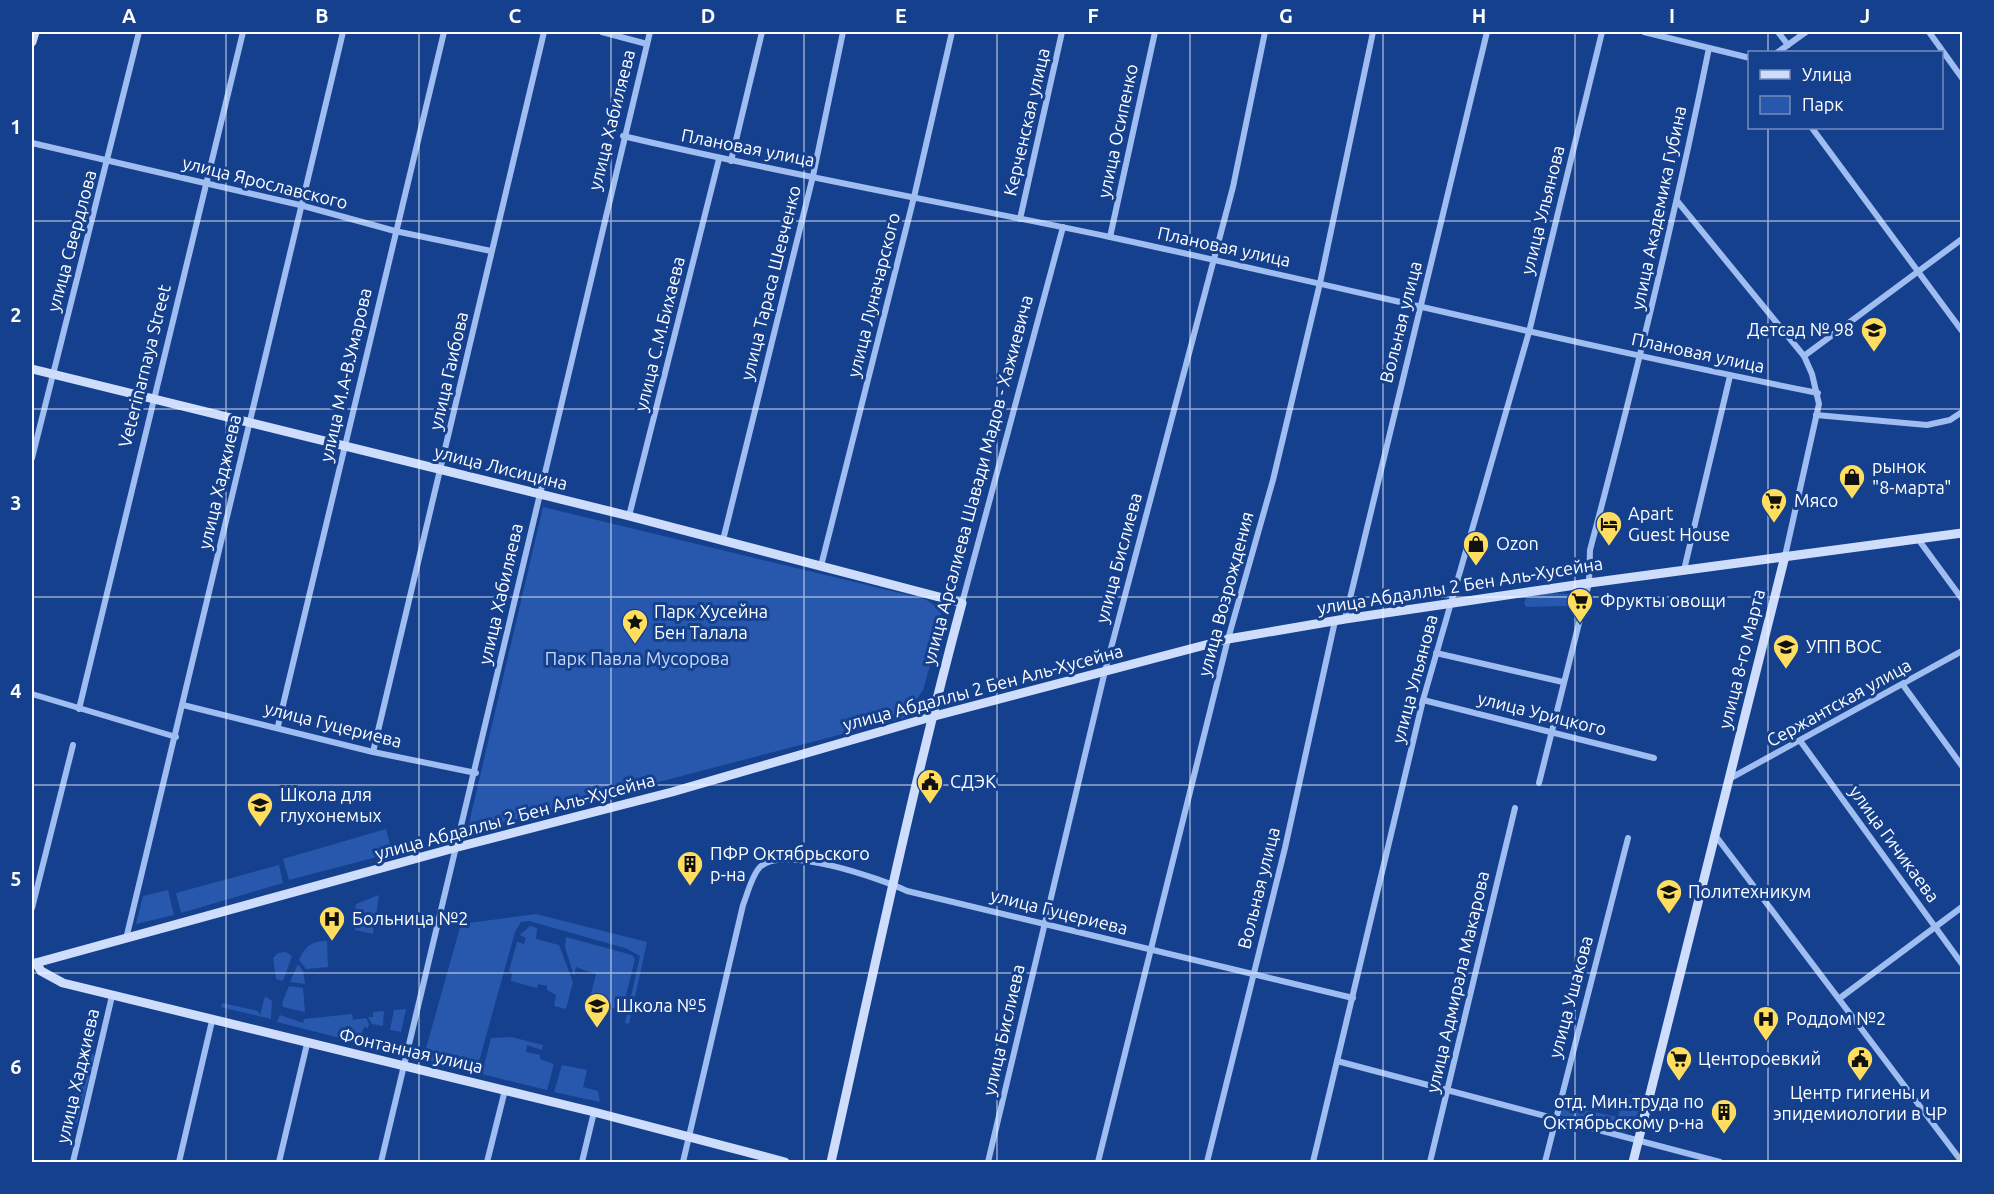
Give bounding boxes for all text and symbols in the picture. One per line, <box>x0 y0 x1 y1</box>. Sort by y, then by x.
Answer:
text: A <box>122 4 136 27</box>
text: B <box>315 4 329 27</box>
text: C <box>509 4 522 27</box>
text: D <box>701 4 715 27</box>
text: E <box>895 4 907 27</box>
text: F <box>1087 4 1099 27</box>
text: G <box>1279 4 1293 27</box>
text: H <box>1472 4 1486 27</box>
text: I <box>1669 4 1675 27</box>
text: J <box>1860 4 1870 27</box>
street label: Керченская улица <box>999 46 1053 198</box>
street label: улица Хабиляева <box>584 47 638 192</box>
legend <box>1748 51 1943 129</box>
street label: улица Осипенко <box>1093 62 1141 200</box>
text: Улица <box>1802 64 1852 84</box>
text: Парк <box>1802 94 1843 114</box>
street label: улица Академика Губина <box>1627 104 1689 312</box>
text: 1 <box>10 115 22 138</box>
street label: Плановая улица <box>680 124 817 170</box>
street label: улица Ульянова <box>1516 143 1568 276</box>
street label: улица Ярославского <box>181 152 350 212</box>
street label: улица Свердлова <box>42 168 100 314</box>
street label: улица Тараса Шевченко <box>736 183 804 382</box>
street label: улица Луначарского <box>843 210 903 379</box>
street label: Плановая улица <box>1156 222 1293 270</box>
street label: улица С.М.Бихаева <box>630 254 688 413</box>
street label: Вольная улица <box>1375 259 1425 385</box>
street label: Veterinarnaya Street <box>114 282 174 449</box>
street label: улица М.А-В.Умарова <box>315 286 375 464</box>
street label: улица Арсалиева Шавади Мадов - Хажиевича <box>918 293 1036 667</box>
text: 2 <box>10 303 22 326</box>
street label: улица Гаибова <box>425 310 471 432</box>
school or university icon: Детсад № 98 <box>1859 315 1889 353</box>
place label: Детсад № 98 <box>1747 319 1854 339</box>
street label: Плановая улица <box>1630 328 1767 376</box>
street label: улица Хаджиева <box>194 412 244 551</box>
street label: улица Лисицина <box>433 441 570 493</box>
place label: рынок "8-марта" <box>1872 456 1952 497</box>
shop icon: рынок "8-марта" <box>1837 462 1867 500</box>
supermarket icon: Мясо <box>1759 486 1789 524</box>
street label: улица Бислиева <box>1091 490 1145 625</box>
place label: Мясо <box>1794 490 1838 510</box>
text: 3 <box>10 491 22 514</box>
place label: Apart Guest House <box>1628 503 1730 544</box>
street label: улица Возрождения <box>1193 509 1257 678</box>
hotel icon: Apart Guest House <box>1594 509 1624 547</box>
street label: улица Хабиляева <box>474 521 526 666</box>
shop icon: Ozon <box>1461 529 1491 567</box>
place label: Ozon <box>1496 533 1539 553</box>
street label: улица Абдаллы 2 Бен Аль-Хусейна <box>1315 553 1604 618</box>
supermarket icon: Фрукты овощи <box>1565 586 1595 624</box>
street label: улица 8-го Марта <box>1714 587 1768 731</box>
place label: Фрукты овощи <box>1600 590 1726 610</box>
place label: Парк Хусейна Бен Талала <box>654 601 768 642</box>
place icon: Парк Хусейна Бен Талала <box>620 607 650 645</box>
street label: улица Ульянова <box>1387 612 1441 745</box>
school or university icon: УПП ВОС <box>1771 632 1801 670</box>
place label: УПП ВОС <box>1806 636 1882 656</box>
street label: улица Абдаллы 2 Бен Аль-Хусейна <box>840 640 1125 734</box>
park label: Парк Павла Мусорова <box>545 648 729 668</box>
street label: Сержантская улица <box>1763 654 1914 750</box>
text: 4 <box>10 679 22 702</box>
street label: улица Урицкого <box>1476 687 1609 739</box>
street label: улица Гуцериева <box>262 697 404 751</box>
public building icon: СДЭК <box>915 767 945 805</box>
street label: улица Абдаллы 2 Бен Аль-Хусейна <box>372 769 657 863</box>
place label: СДЭК <box>950 771 996 791</box>
street label: улица Гичикаева <box>1846 781 1944 906</box>
place label: Школа для глухонемых <box>280 784 382 825</box>
school or university icon: Школа для глухонемых <box>245 790 275 828</box>
street label: Вольная улица <box>1233 825 1283 951</box>
place label: ПФР Октябрьского р-на <box>710 843 870 884</box>
building icon: ПФР Октябрьского р-на <box>675 849 705 887</box>
text: 5 <box>10 867 22 890</box>
street label: улица Адмирала Макарова <box>1422 869 1492 1095</box>
school or university icon: Политехникум <box>1654 877 1684 915</box>
place label: Политехникум <box>1688 881 1811 901</box>
street label: улица Гуцериева <box>988 884 1130 938</box>
hospital icon: Больница №2 <box>317 904 347 942</box>
place label: Больница №2 <box>352 908 468 928</box>
street label: улица Ушакова <box>1544 933 1596 1060</box>
street label: улица Бислиева <box>978 962 1028 1097</box>
school or university icon: Школа №5 <box>582 991 612 1029</box>
place label: Школа №5 <box>616 995 707 1015</box>
hospital icon: Роддом №2 <box>1751 1004 1781 1042</box>
street label: улица Хаджиева <box>52 1006 102 1145</box>
place label: Роддом №2 <box>1786 1008 1886 1028</box>
street label: Фонтанная улица <box>337 1024 485 1076</box>
supermarket icon: Центороевкий <box>1664 1044 1694 1082</box>
public building icon: Центр гигиены и эпидемиологии в ЧР <box>1845 1044 1875 1082</box>
place label: Центороевкий <box>1698 1048 1821 1068</box>
text: 6 <box>10 1055 22 1078</box>
place label: Центр гигиены и эпидемиологии в ЧР <box>1773 1082 1947 1123</box>
place label: отд. Мин.труда по Октябрьскому р-на <box>1543 1091 1704 1132</box>
building icon: отд. Мин.труда по Октябрьскому р-на <box>1709 1097 1739 1135</box>

